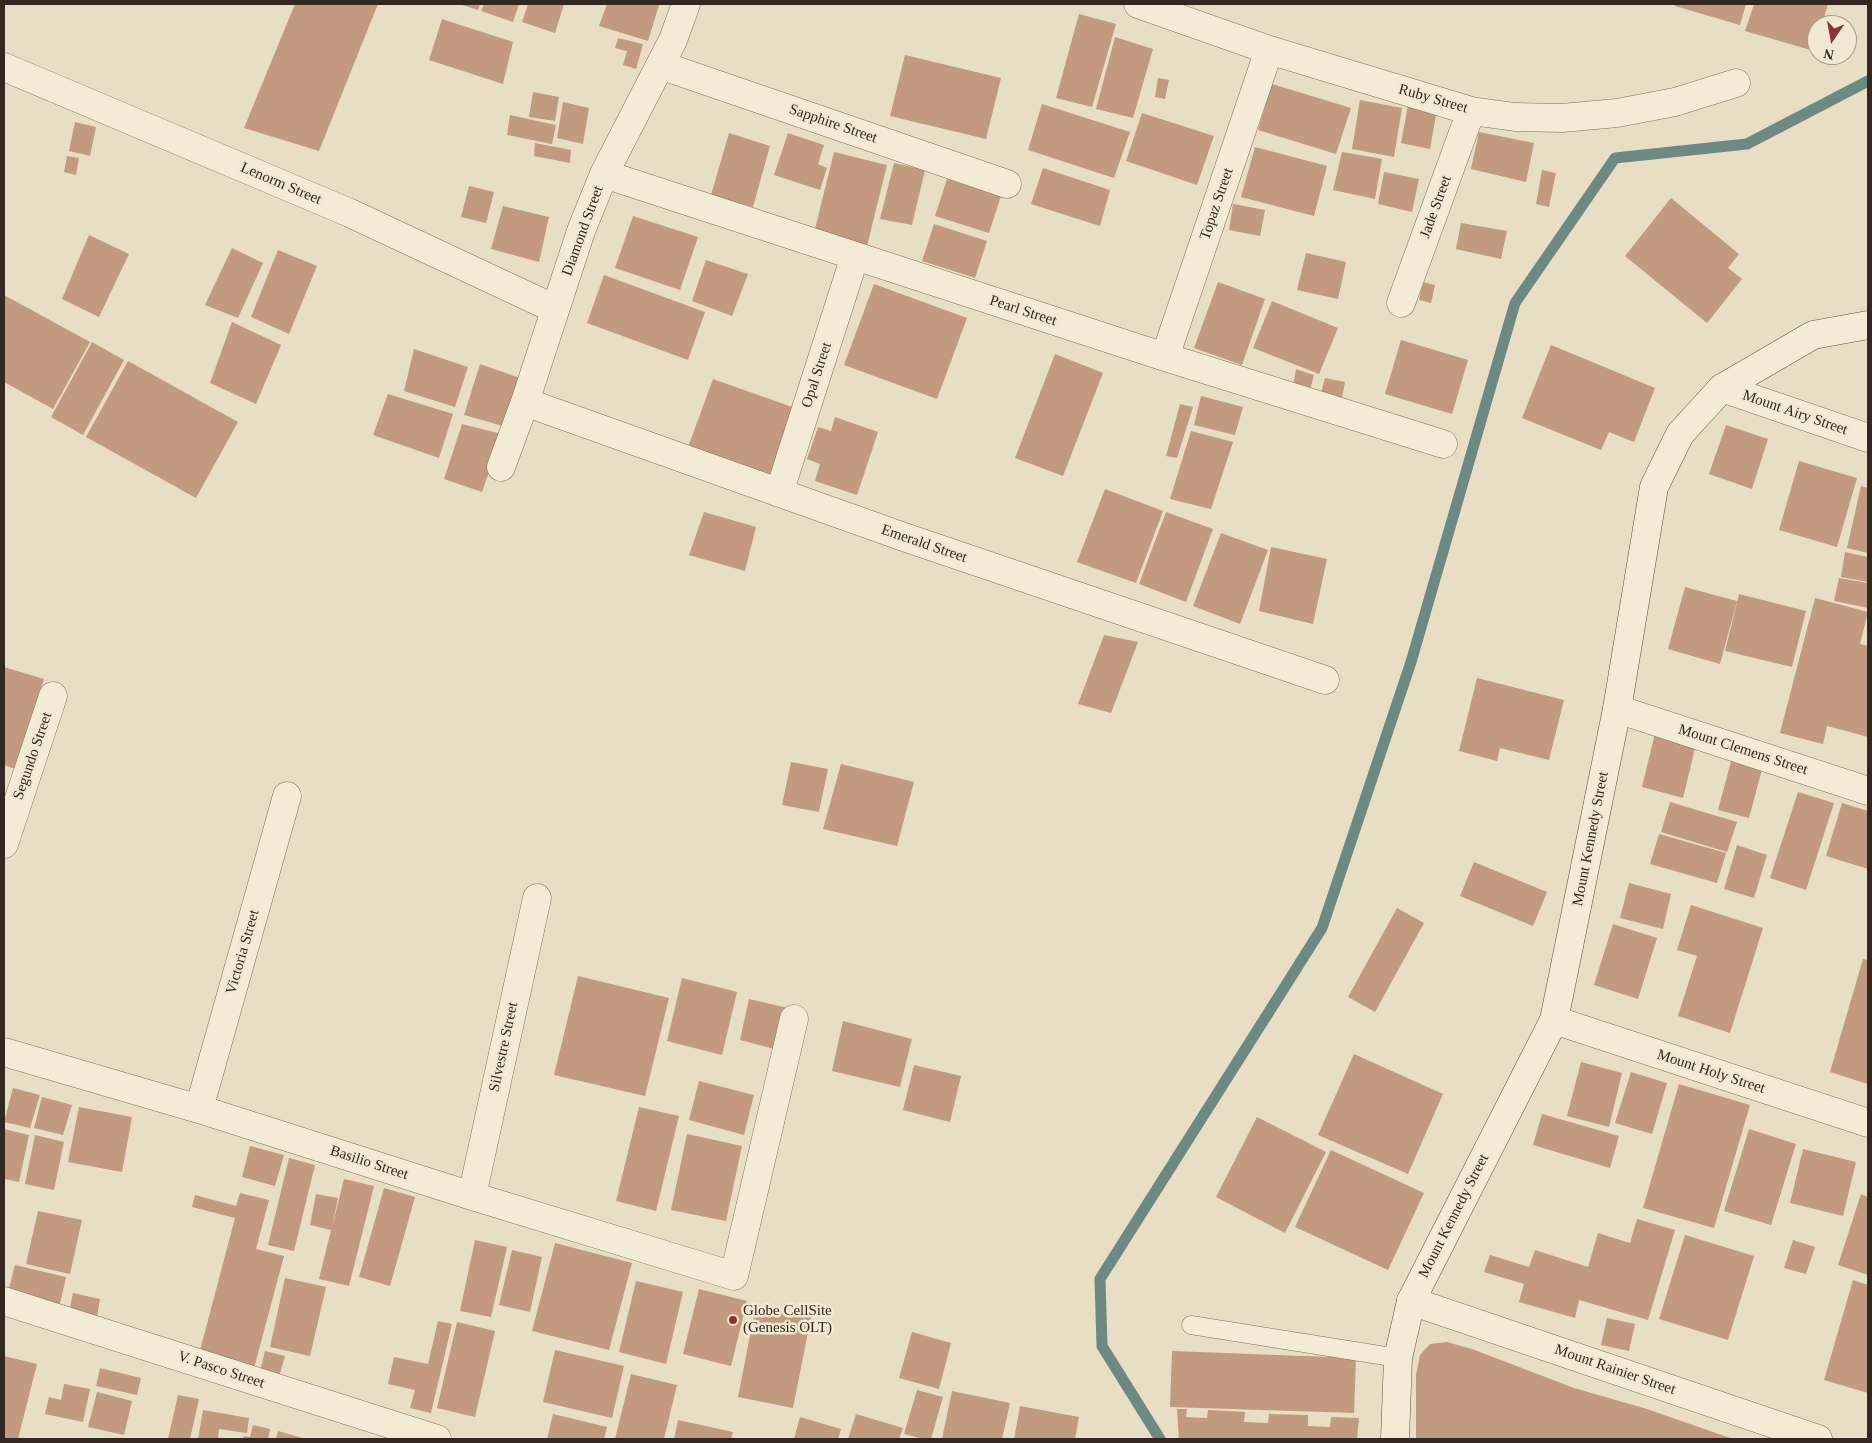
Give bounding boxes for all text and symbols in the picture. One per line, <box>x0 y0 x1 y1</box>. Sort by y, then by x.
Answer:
north arrow <box>1807 15 1857 65</box>
text: N <box>1822 46 1835 63</box>
street label: Ruby Street <box>1396 81 1470 117</box>
street label: Sapphire Street <box>787 101 879 147</box>
street label: Lenorm Street <box>238 159 324 209</box>
street label: Topaz Street <box>1196 166 1238 242</box>
street label: Jade Street <box>1416 173 1456 241</box>
street label: Diamond Street <box>558 183 608 279</box>
street label: Pearl Street <box>987 292 1059 330</box>
street label: Opal Street <box>798 340 836 410</box>
street label: Mount Airy Street <box>1740 387 1850 439</box>
street label: Emerald Street <box>879 521 969 567</box>
street label: Segundo Street <box>10 710 56 802</box>
street label: Mount Clemens Street <box>1676 721 1810 779</box>
street label: Mount Kennedy Street <box>1569 770 1613 908</box>
street label: Victoria Street <box>222 908 264 996</box>
street label: Silvestre Street <box>486 1001 522 1093</box>
street label: Mount Holy Street <box>1655 1046 1767 1098</box>
street label: Basilio Street <box>328 1142 410 1184</box>
street label: Mount Kennedy Street <box>1415 1151 1493 1281</box>
place label: Globe CellSite (Genesis OLT) <box>743 1302 832 1337</box>
marker: Globe CellSite (Genesis OLT) <box>727 1314 739 1326</box>
street label: Mount Rainier Street <box>1552 1341 1678 1399</box>
street label: V. Pasco Street <box>175 1348 267 1392</box>

